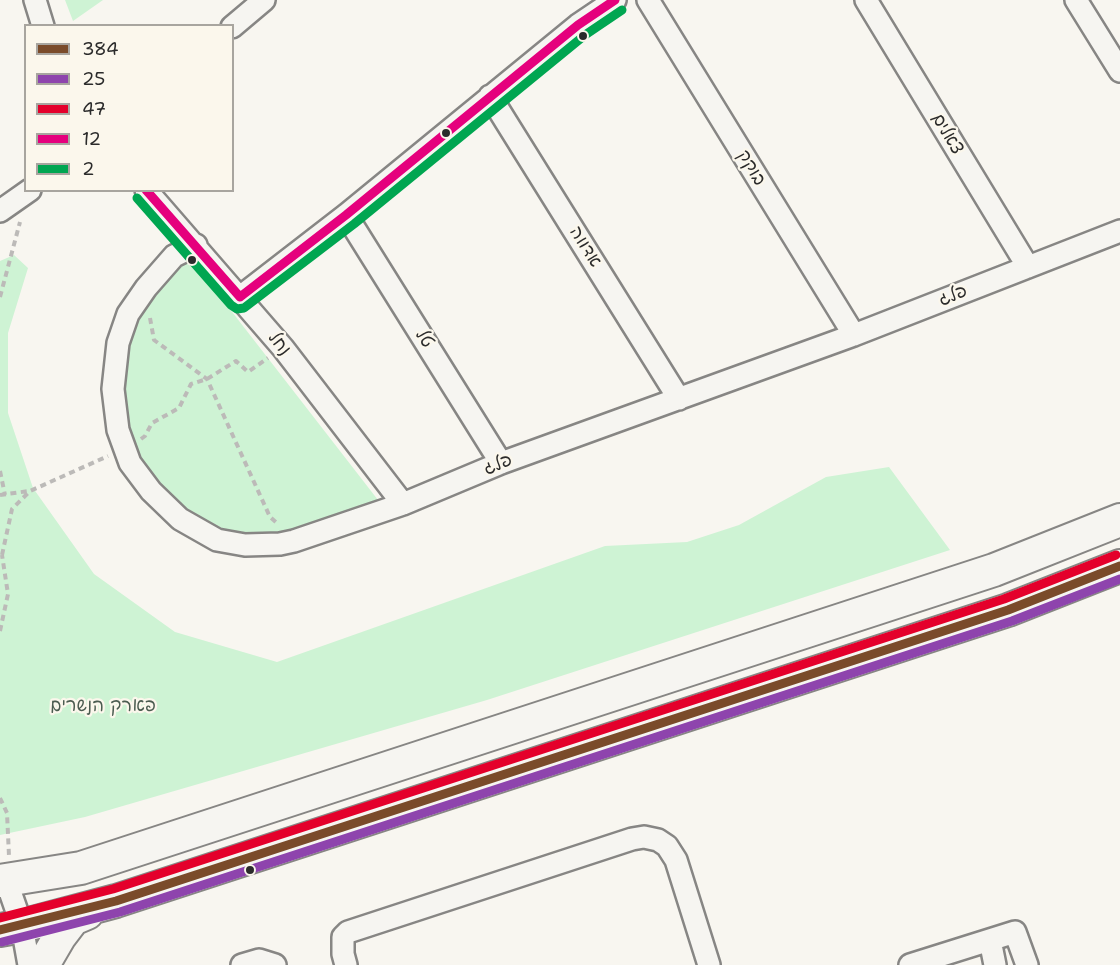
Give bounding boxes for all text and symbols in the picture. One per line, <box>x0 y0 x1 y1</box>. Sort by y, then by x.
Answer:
legend <box>24 24 234 192</box>
unlabelled marker <box>577 30 589 42</box>
text: 384 <box>82 37 119 61</box>
text: 25 <box>82 67 105 91</box>
text: 47 <box>82 97 106 121</box>
street label: צאלים <box>926 109 968 159</box>
text: 12 <box>82 127 101 151</box>
unlabelled marker <box>440 127 452 139</box>
street label: בוקק <box>732 146 770 190</box>
text: 2 <box>82 157 95 181</box>
street label: אדווה <box>564 223 606 271</box>
unlabelled marker <box>186 254 198 266</box>
street label: פלג <box>936 281 970 311</box>
street label: טל <box>410 326 438 352</box>
street label: נחל <box>263 328 295 360</box>
street label: פלג <box>481 450 515 480</box>
park label: פארק הנשרים <box>50 695 156 717</box>
unlabelled marker <box>244 864 256 876</box>

